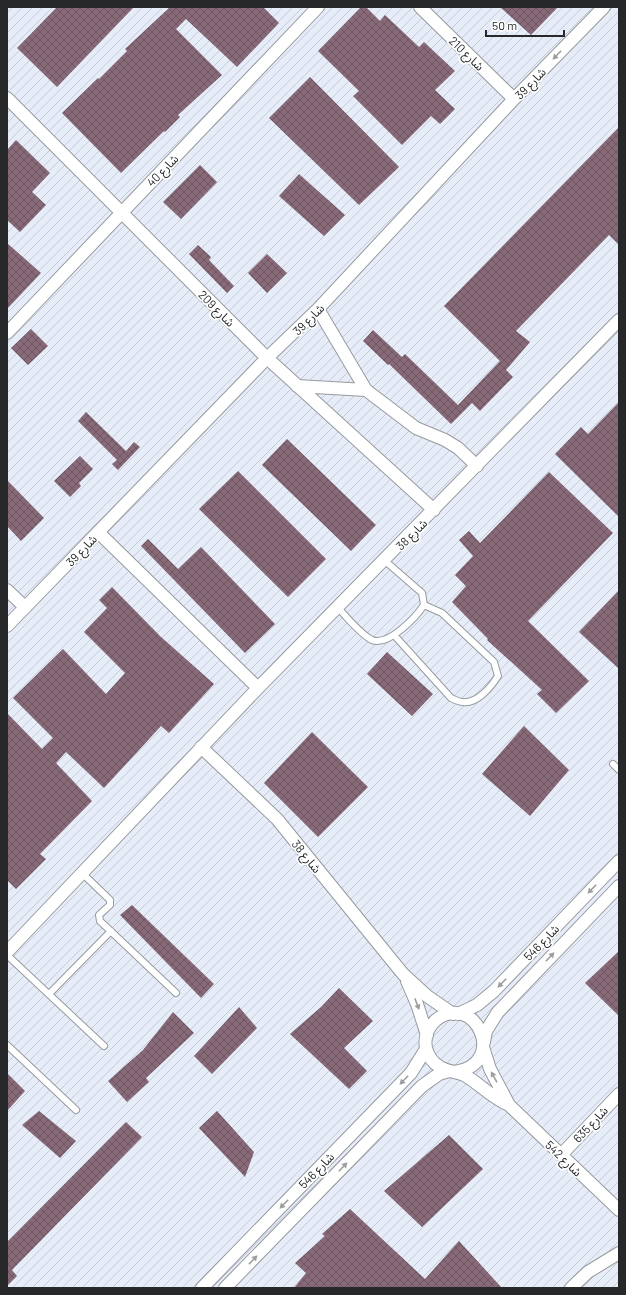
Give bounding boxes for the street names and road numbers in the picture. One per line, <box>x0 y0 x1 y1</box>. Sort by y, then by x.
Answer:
street label: شارع 210 <box>445 33 487 75</box>
street label: شارع 39 <box>512 64 550 104</box>
street label: شارع 40 <box>143 151 183 191</box>
street label: شارع 209 <box>194 287 238 331</box>
street label: شارع 39 <box>290 301 329 340</box>
street label: شارع 38 <box>393 516 432 555</box>
street label: شارع 39 <box>63 531 101 571</box>
street label: شارع 38 <box>287 837 324 877</box>
street label: شارع 546 <box>520 921 564 965</box>
street label: شارع 635 <box>570 1103 612 1147</box>
street label: شارع 542 <box>541 1137 585 1181</box>
street label: شارع 546 <box>295 1149 339 1193</box>

